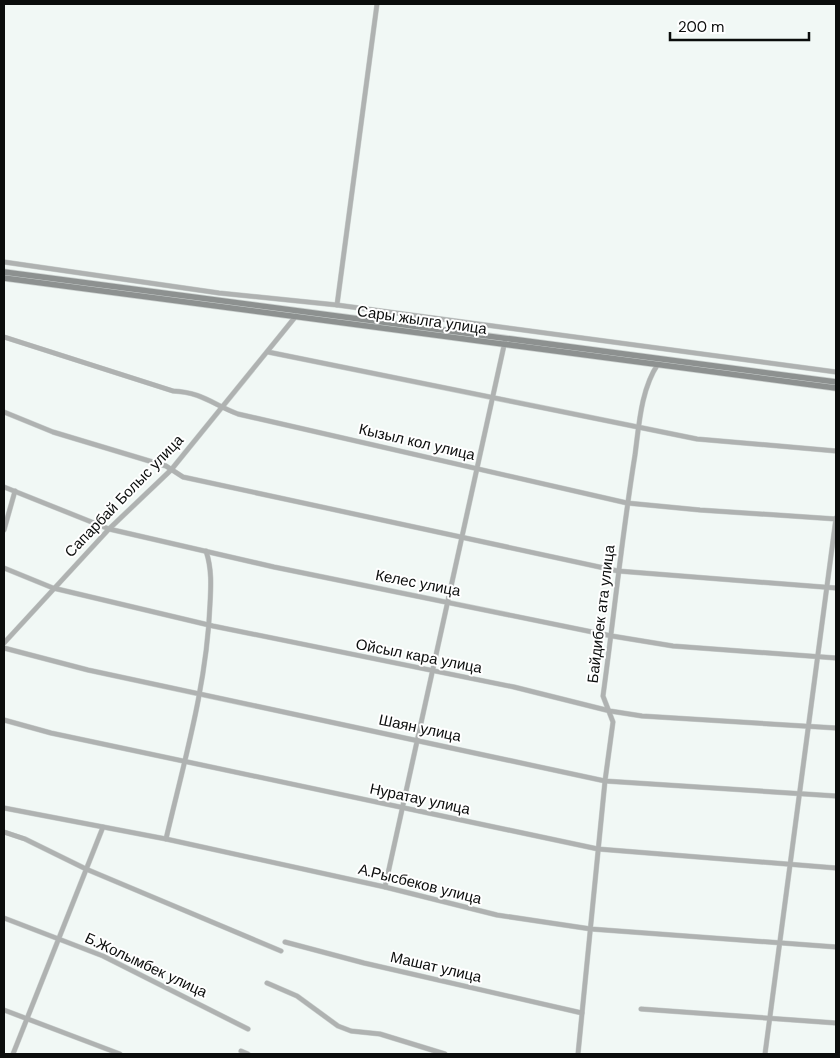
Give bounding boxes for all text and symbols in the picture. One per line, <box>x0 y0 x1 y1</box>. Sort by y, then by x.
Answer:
scale bar <box>670 10 809 42</box>
text: 200 m <box>678 17 724 37</box>
street label: Сары жылга улица <box>356 301 489 339</box>
street label: Кызыл кол улица <box>357 419 478 465</box>
street label: Сапарбай Болыс улица <box>60 430 188 562</box>
street label: Байдибек ата улица <box>583 543 619 684</box>
street label: Келес улица <box>374 565 463 601</box>
street label: Ойсыл кара улица <box>354 634 484 678</box>
street label: Шаян улица <box>377 710 464 747</box>
street label: Нуратау улица <box>368 779 473 820</box>
street label: А.Рысбеков улица <box>356 859 484 909</box>
street label: Б.Жолымбек улица <box>82 928 211 1002</box>
street label: Машат улица <box>388 947 484 987</box>

